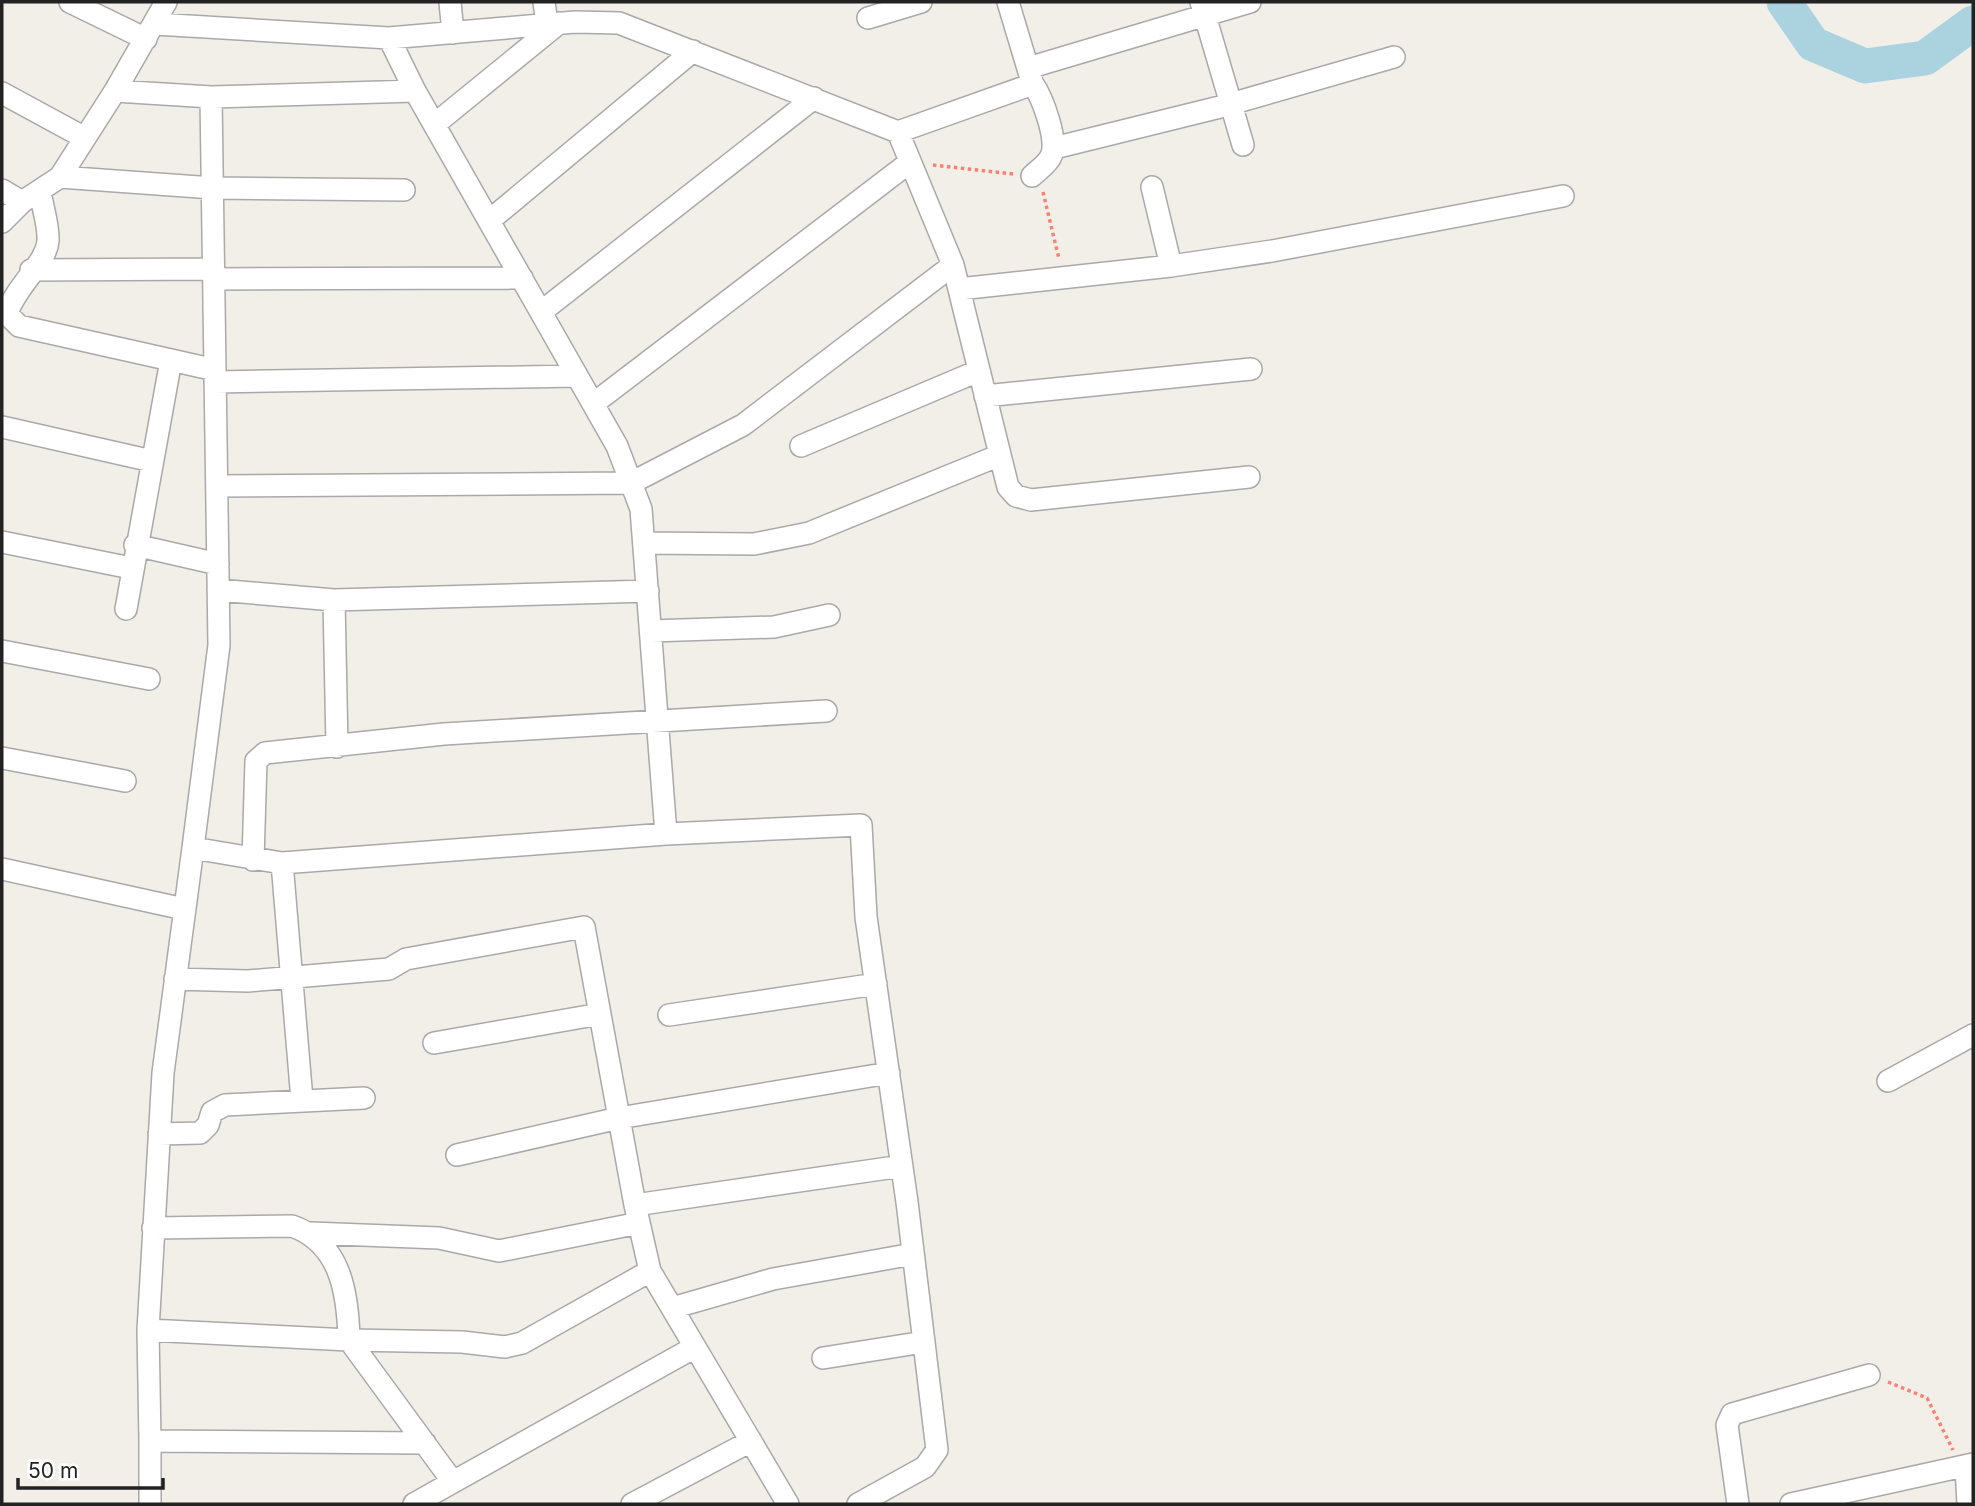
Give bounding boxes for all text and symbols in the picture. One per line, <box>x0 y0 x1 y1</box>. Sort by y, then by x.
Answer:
scale bar <box>18 1446 163 1490</box>
text: 50 m <box>28 1458 78 1483</box>

